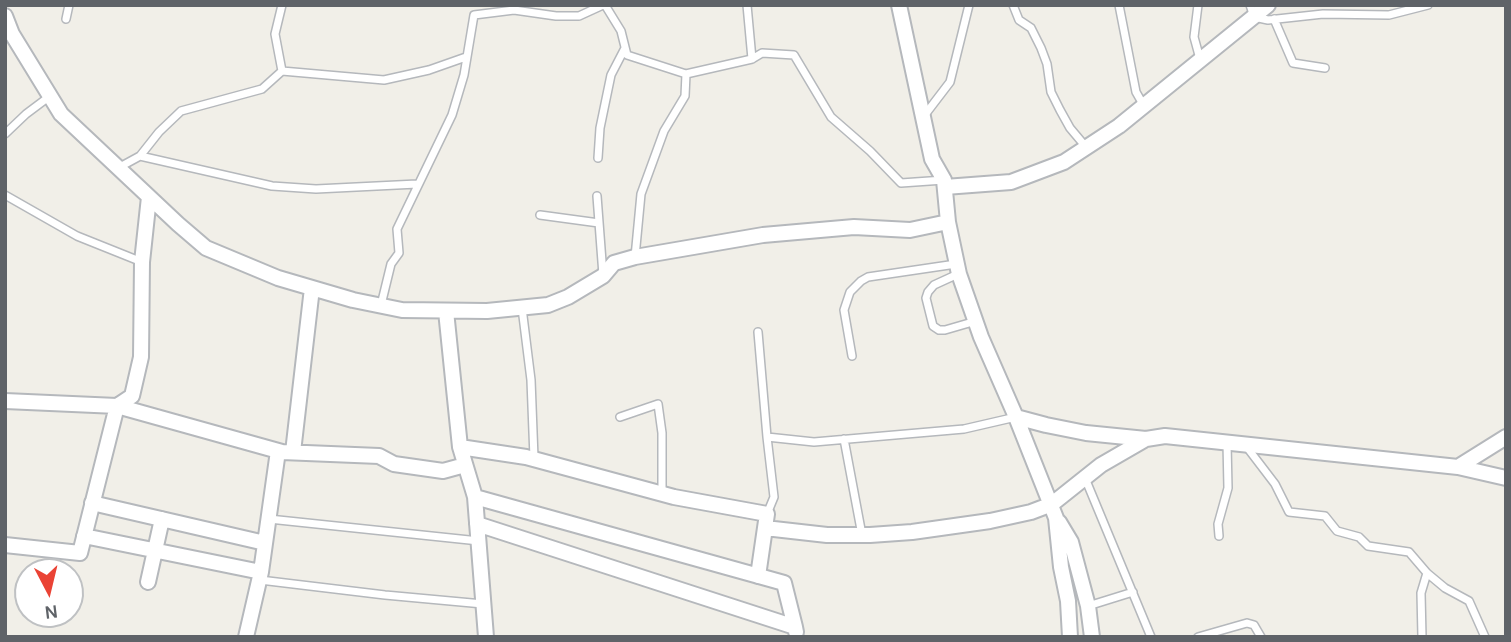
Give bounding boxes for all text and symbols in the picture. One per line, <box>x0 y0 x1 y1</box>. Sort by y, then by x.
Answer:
north arrow <box>14 558 84 628</box>
text: N <box>43 600 59 624</box>

